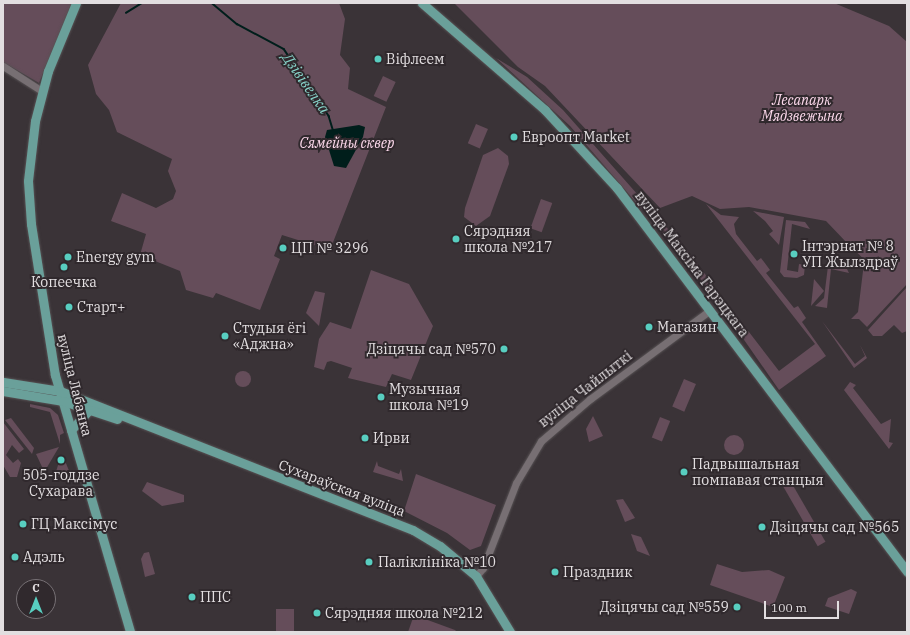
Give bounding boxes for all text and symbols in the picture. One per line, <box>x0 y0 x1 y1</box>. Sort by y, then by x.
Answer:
water label: Дзівівелка <box>278 49 334 117</box>
place label: Віфлеем <box>386 51 445 67</box>
marker: Віфлеем <box>373 54 383 64</box>
park label: Лесапарк Мядзвежына <box>761 92 843 124</box>
place label: Евроопт Market <box>522 129 630 145</box>
marker: Евроопт Market <box>509 132 519 142</box>
park label: Сямейны сквер <box>300 135 394 151</box>
street label: вуліца Максіма Гарэцкага <box>631 188 753 340</box>
place label: Сярэдняя школа №217 <box>464 223 552 256</box>
marker: Сярэдняя школа №217 <box>451 234 461 244</box>
place label: Інтэрнат № 8 УП Жылздраў <box>802 238 898 270</box>
place label: ЦП № 3296 <box>291 240 369 256</box>
marker: ЦП № 3296 <box>278 243 288 253</box>
place label: Energy gym <box>76 249 155 265</box>
marker: Інтэрнат № 8 УП Жылздраў <box>789 249 799 259</box>
marker: Energy gym <box>63 252 73 262</box>
marker: Копеечка <box>59 262 69 272</box>
place label: Копеечка <box>31 274 97 290</box>
place label: Старт+ <box>77 299 125 315</box>
marker: Старт+ <box>64 302 74 312</box>
place label: Магазин <box>657 319 717 335</box>
place label: Студыя ёгі «Аджна» <box>233 320 306 352</box>
marker: Магазин <box>644 322 654 332</box>
marker: Студыя ёгі «Аджна» <box>220 331 230 341</box>
street label: вуліца Лабанка <box>54 332 96 438</box>
place label: Дзіцячы сад №570 <box>367 341 496 357</box>
marker: Дзіцячы сад №570 <box>499 344 509 354</box>
street label: вуліца Чайлыткі <box>535 347 635 431</box>
place label: Музычная школа №19 <box>389 381 469 414</box>
marker: Музычная школа №19 <box>376 392 386 402</box>
place label: Ирви <box>373 430 410 446</box>
marker: Ирви <box>360 433 370 443</box>
marker: 505-годдзе Сухарава <box>56 455 66 465</box>
street label: Сухараўская вуліца <box>276 456 408 520</box>
place label: Падвышальная помпавая станцыя <box>692 456 824 488</box>
place label: 505-годдзе Сухарава <box>22 467 100 500</box>
marker: Падвышальная помпавая станцыя <box>679 467 689 477</box>
place label: ГЦ Максімус <box>31 516 118 532</box>
marker: ГЦ Максімус <box>18 519 28 529</box>
place label: Дзіцячы сад №565 <box>770 519 899 535</box>
marker: Дзіцячы сад №565 <box>757 522 767 532</box>
place label: Адэль <box>23 549 65 565</box>
marker: Адэль <box>10 552 20 562</box>
place label: Паліклініка №10 <box>378 554 496 570</box>
marker: Паліклініка №10 <box>363 556 375 568</box>
place label: Праздник <box>563 564 632 580</box>
marker: Праздник <box>550 567 560 577</box>
north arrow <box>16 579 56 619</box>
text: С <box>32 581 40 595</box>
place label: ППС <box>200 589 231 605</box>
marker: ППС <box>187 592 197 602</box>
scale bar <box>766 593 841 619</box>
place label: Дзіцячы сад №559 <box>600 599 729 615</box>
text: 100 m <box>771 600 807 615</box>
marker: Дзіцячы сад №559 <box>732 602 742 612</box>
place label: Сярэдняя школа №212 <box>325 605 483 621</box>
marker: Сярэдняя школа №212 <box>312 608 322 618</box>

